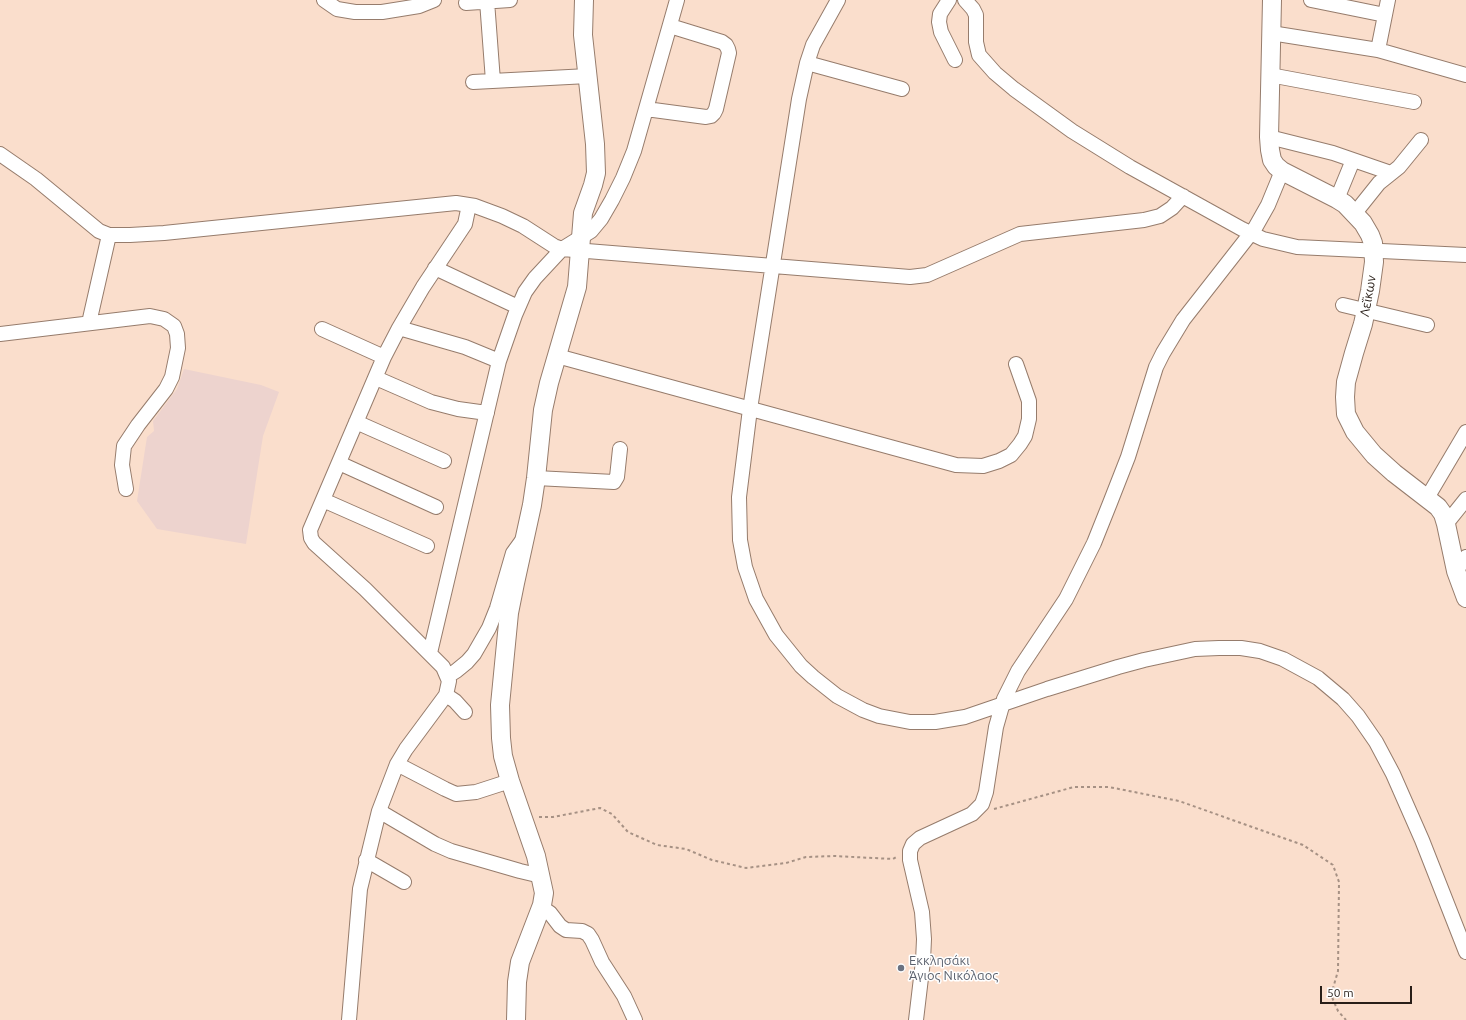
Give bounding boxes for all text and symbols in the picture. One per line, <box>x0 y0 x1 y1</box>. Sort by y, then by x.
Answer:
street label: Λεΐκων <box>1357 274 1379 318</box>
place label: Εκκλησάκι Άγιος Νικόλαος <box>909 953 998 984</box>
marker: Εκκλησάκι Άγιος Νικόλαος <box>896 963 906 973</box>
scale bar <box>1322 978 1414 1004</box>
text: 50 m <box>1327 986 1354 999</box>

